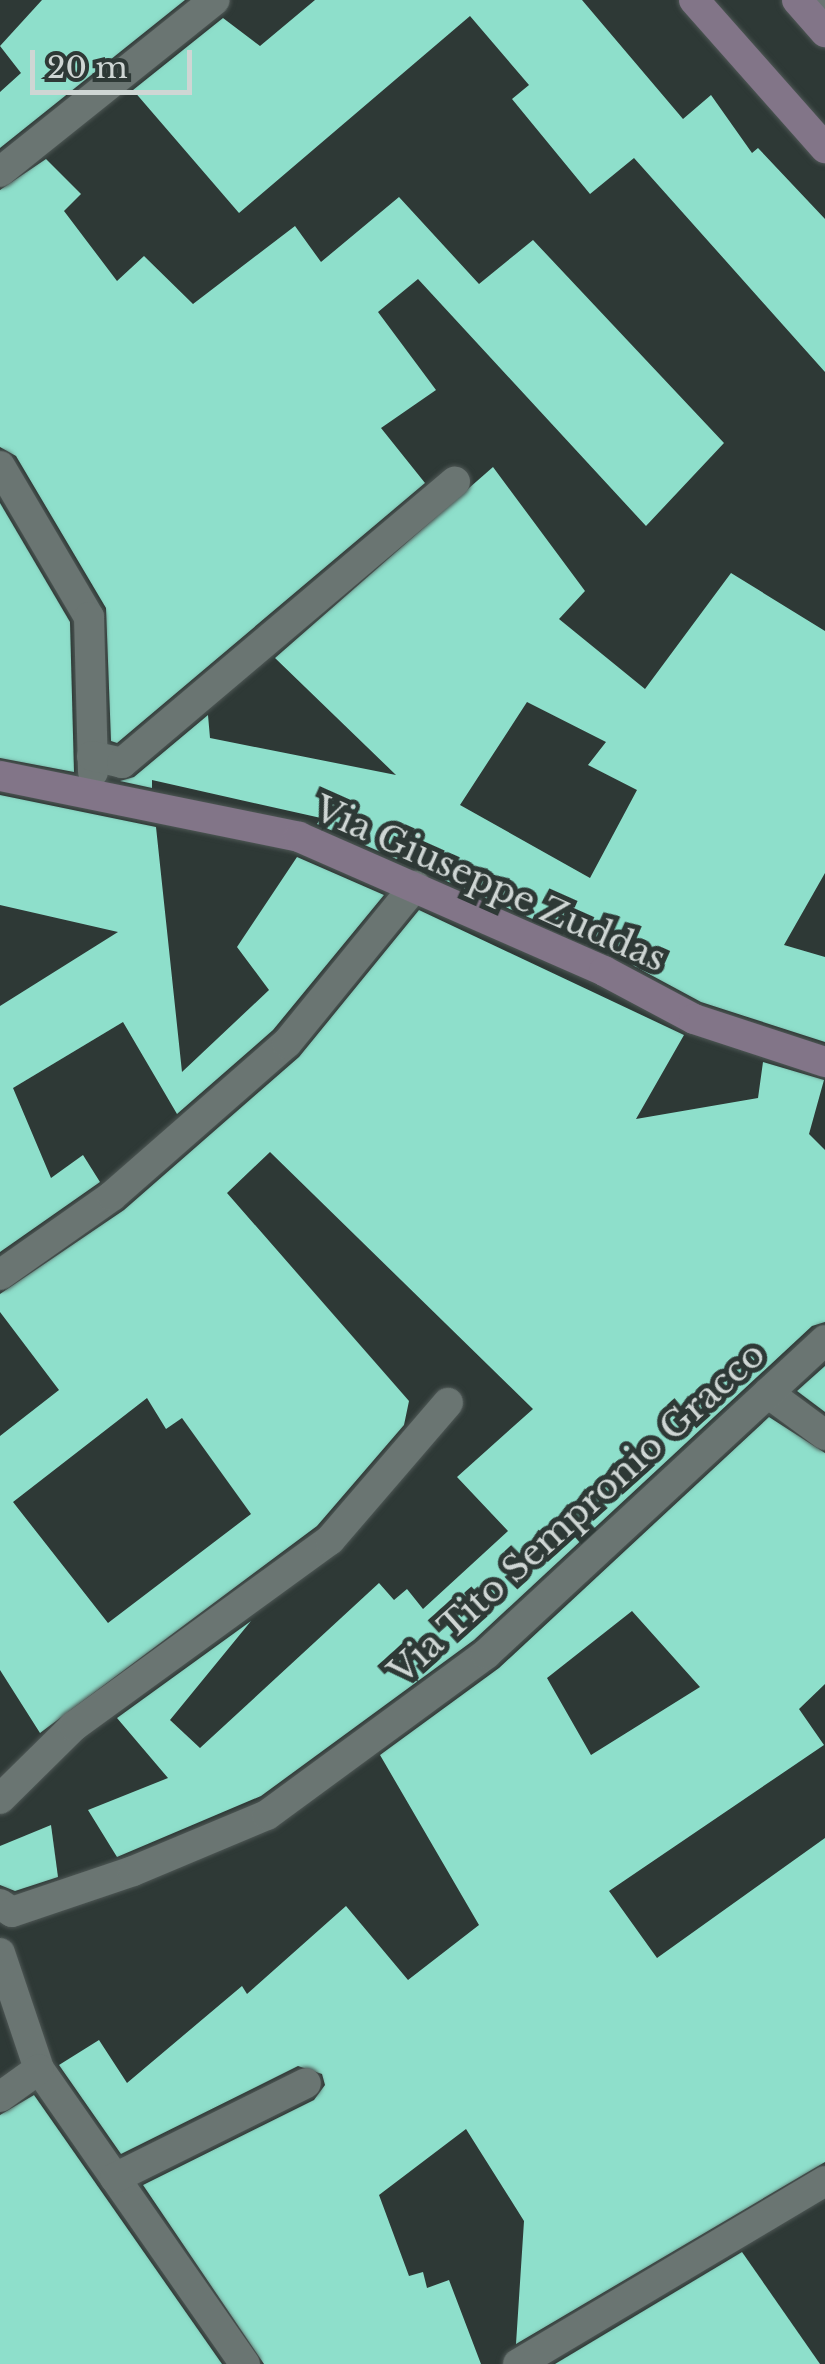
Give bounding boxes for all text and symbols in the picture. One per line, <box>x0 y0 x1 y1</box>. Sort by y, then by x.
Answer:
scale bar <box>35 30 198 92</box>
text: 20 m <box>47 49 128 86</box>
street label: Via Giuseppe Zuddas <box>308 787 672 981</box>
street label: Via Tito Sempronio Gracco <box>380 1333 774 1693</box>

